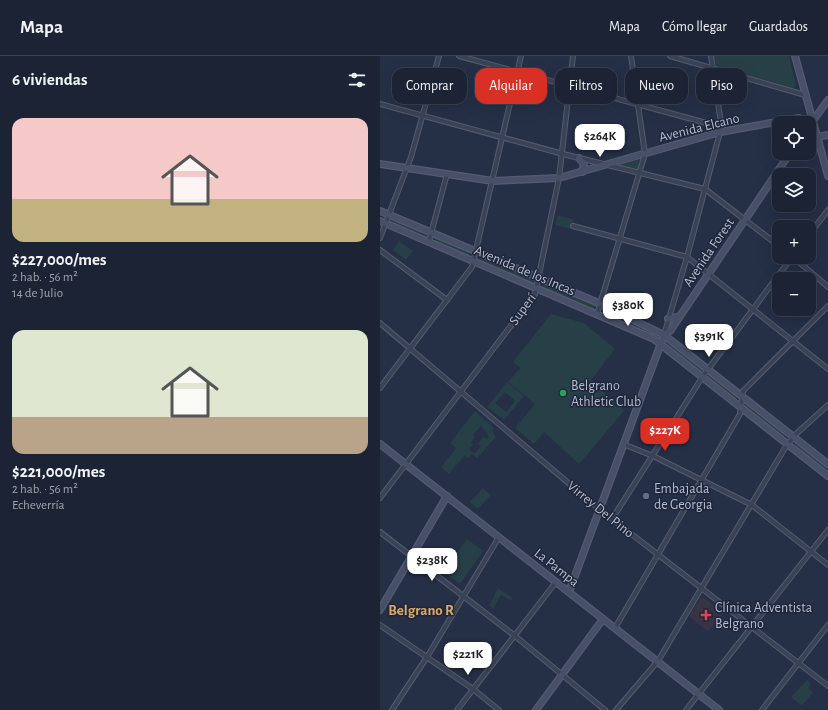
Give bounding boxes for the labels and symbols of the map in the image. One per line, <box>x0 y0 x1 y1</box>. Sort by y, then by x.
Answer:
street label: Avenida Elcano <box>658 111 741 145</box>
pin: $264K <box>572 124 628 158</box>
street label: Avenida Forest <box>681 215 737 289</box>
street label: Avenida de los Incas <box>472 243 577 299</box>
street label: Superí <box>507 291 539 328</box>
pin: $380K <box>600 293 656 327</box>
pin: $391K <box>681 324 737 358</box>
place label: Belgrano Athletic Club <box>571 379 641 409</box>
marker: Belgrano Athletic Club <box>558 388 568 398</box>
pin: $227K <box>637 418 693 452</box>
street label: Virrey Del Pino <box>564 479 636 541</box>
place label: Embajada de Georgia <box>654 482 713 512</box>
marker: Embajada de Georgia <box>641 491 651 501</box>
street label: La Pampa <box>531 546 582 590</box>
pin: $238K <box>404 548 460 582</box>
place label: Clínica Adventista Belgrano <box>715 601 813 631</box>
district label: Belgrano R <box>388 603 454 618</box>
marker: Clínica Adventista Belgrano <box>700 609 712 621</box>
pin: $221K <box>440 642 496 676</box>

